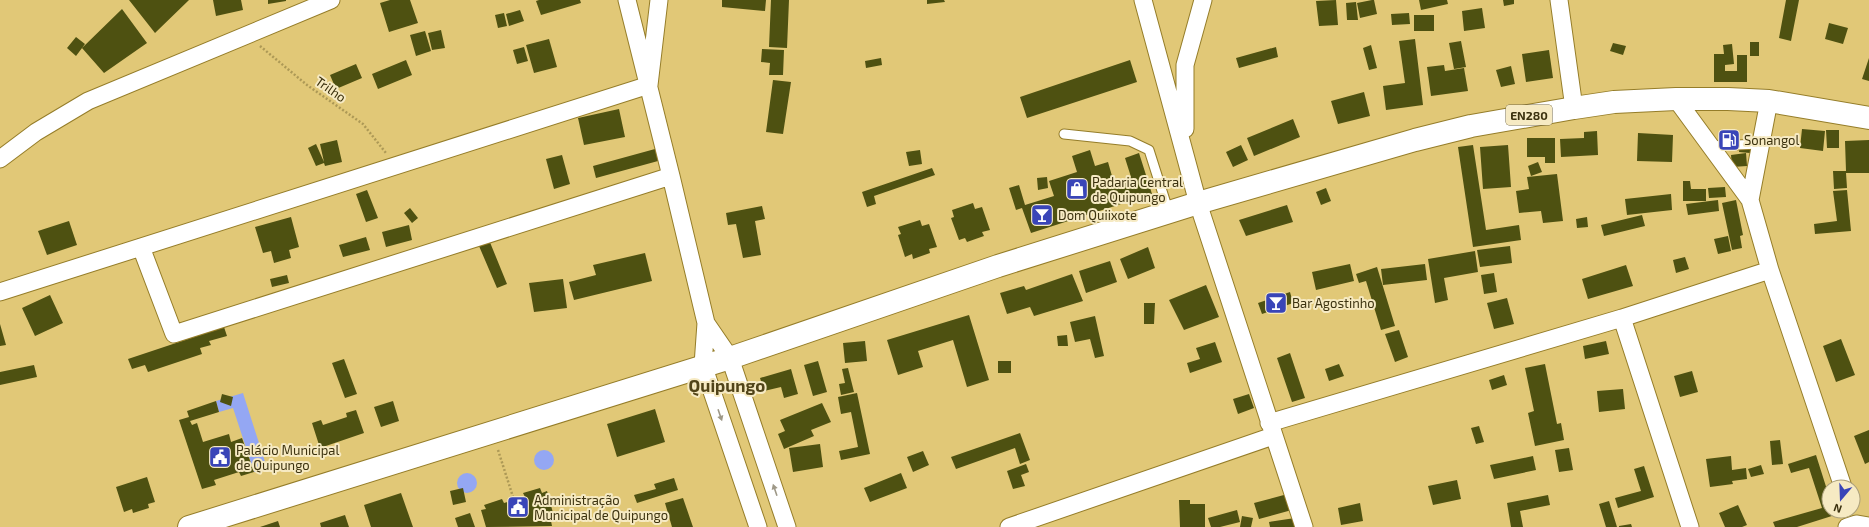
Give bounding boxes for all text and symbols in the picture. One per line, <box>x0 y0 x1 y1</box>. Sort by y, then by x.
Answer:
street label: Trilho <box>313 73 349 105</box>
road number: EN280 <box>1506 105 1552 125</box>
fuel station icon: Sonangol <box>1716 127 1742 153</box>
place label: Sonangol <box>1744 132 1800 148</box>
place label: Padaria Central de Quipungo <box>1092 174 1183 205</box>
shop icon: Padaria Central de Quipungo <box>1064 176 1090 202</box>
bar icon: Dom Quiixote <box>1029 202 1055 228</box>
place label: Dom Quiixote <box>1058 207 1137 223</box>
bar icon: Bar Agostinho <box>1263 290 1289 316</box>
place label: Bar Agostinho <box>1292 295 1375 311</box>
district label: Quipungo <box>689 375 765 396</box>
one-way arrow <box>717 410 723 422</box>
place label: Palácio Municipal de Quipungo <box>236 442 339 473</box>
public building icon: Palácio Municipal de Quipungo <box>207 444 233 470</box>
north arrow <box>1821 479 1861 519</box>
one-way arrow <box>772 484 778 496</box>
place label: Administração Municipal de Quipungo <box>534 492 668 523</box>
public building icon: Administração Municipal de Quipungo <box>505 494 531 520</box>
text: N <box>1832 501 1843 516</box>

